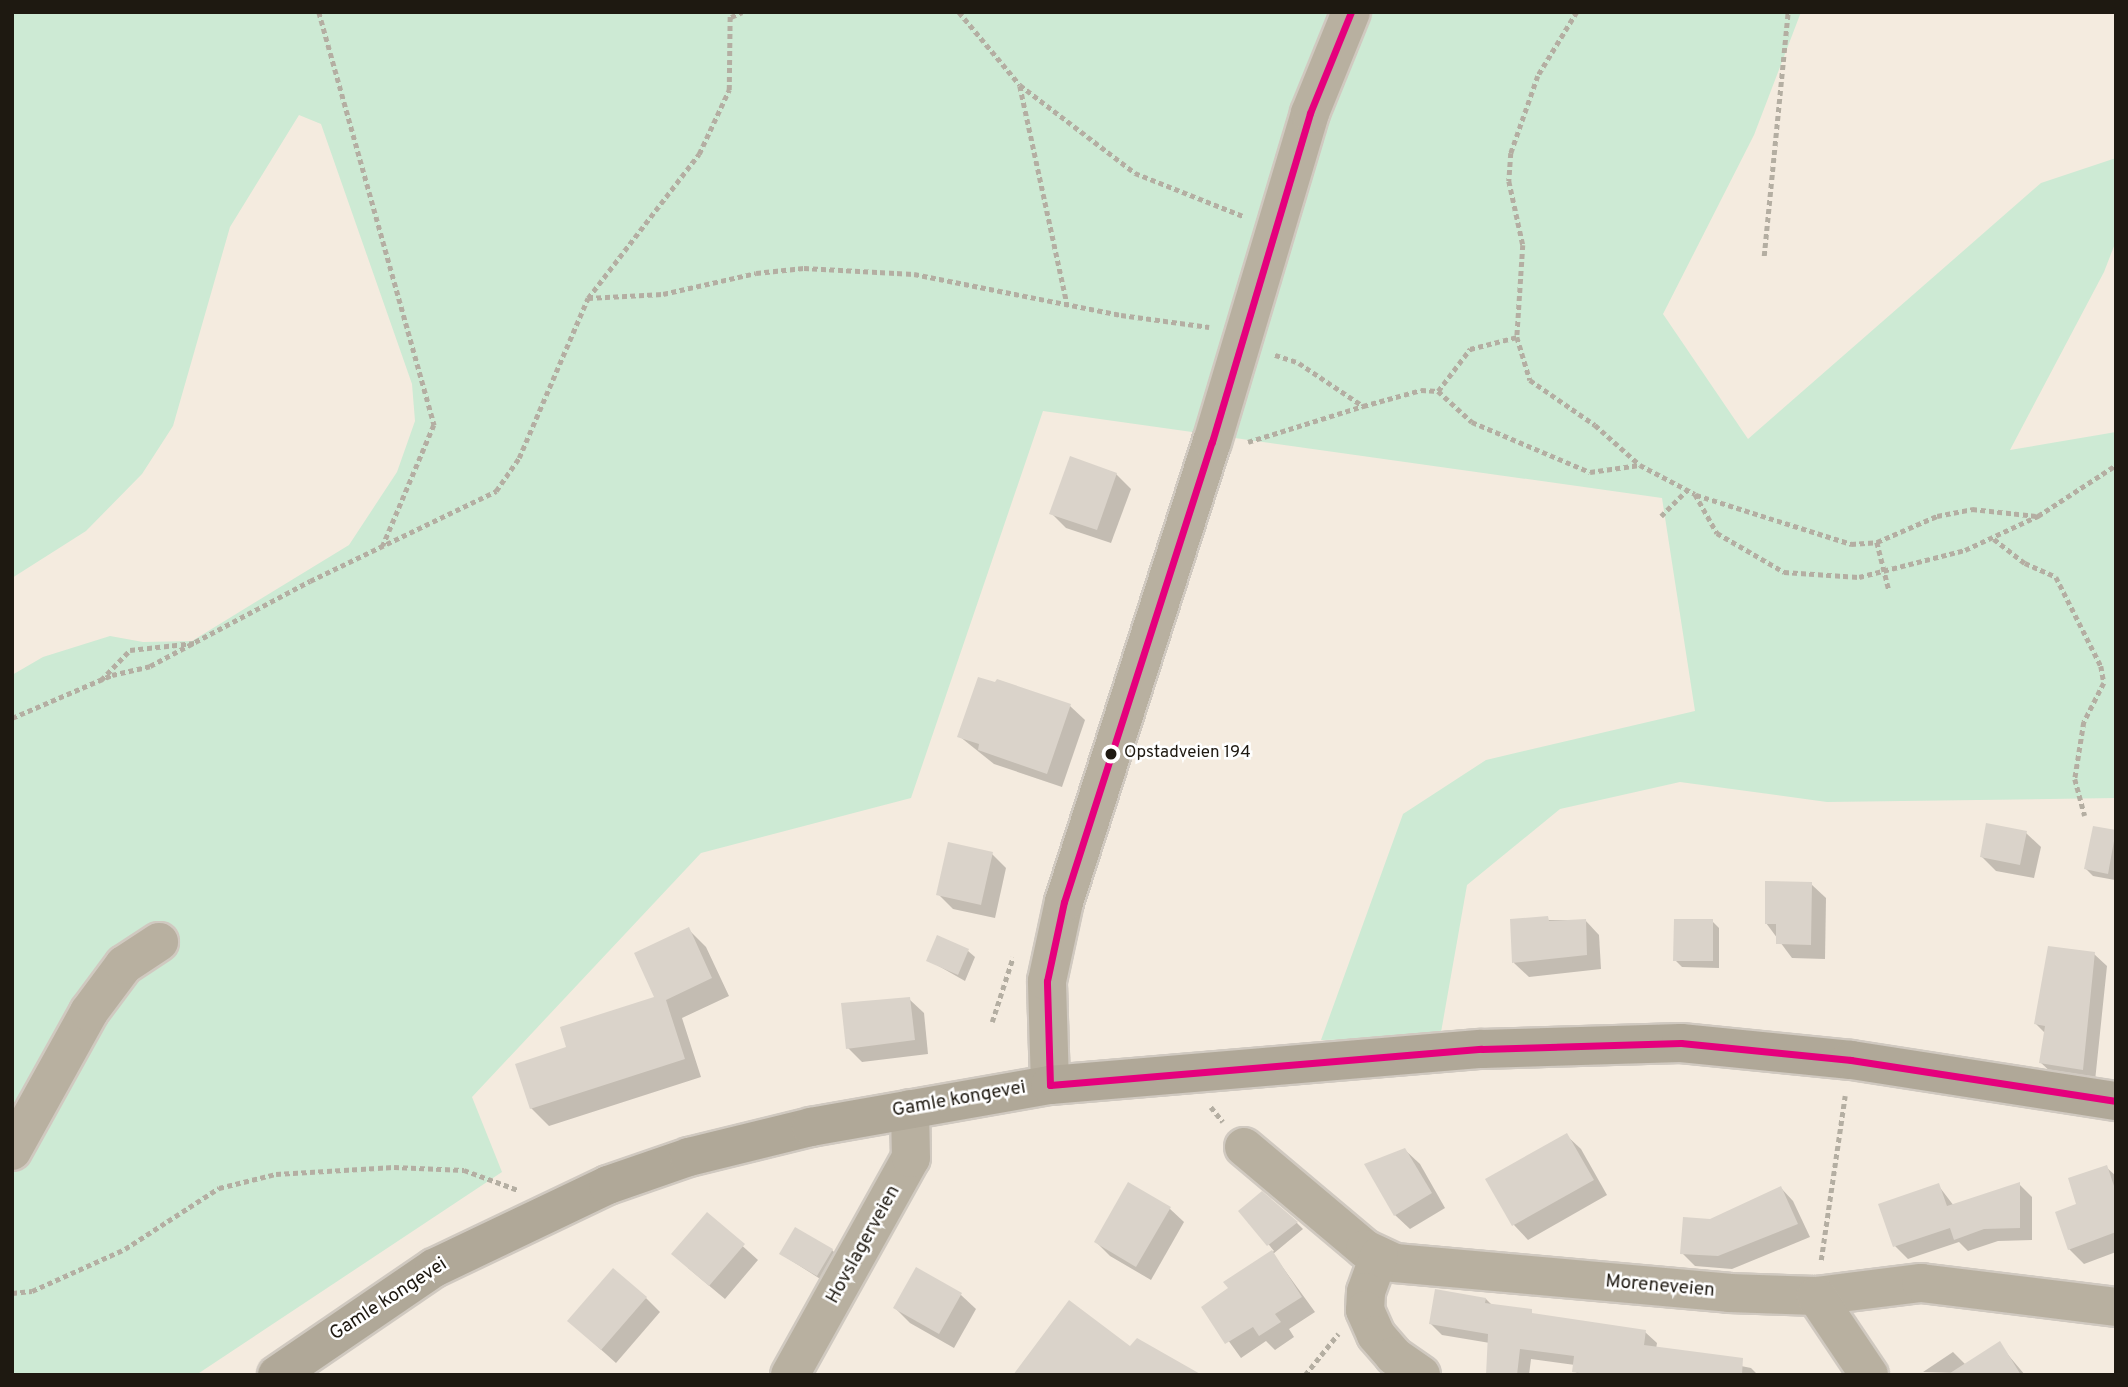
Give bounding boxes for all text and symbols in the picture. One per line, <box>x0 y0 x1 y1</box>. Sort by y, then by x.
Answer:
place label: Opstadveien 194 <box>1124 744 1251 764</box>
marker: Opstadveien 194 <box>1104 747 1118 761</box>
street label: Gamle kongevei <box>890 1077 1028 1123</box>
street label: Hovslagerveien <box>822 1182 906 1308</box>
street label: Gamle kongevei <box>326 1254 452 1346</box>
street label: Moreneveien <box>1604 1271 1716 1303</box>

